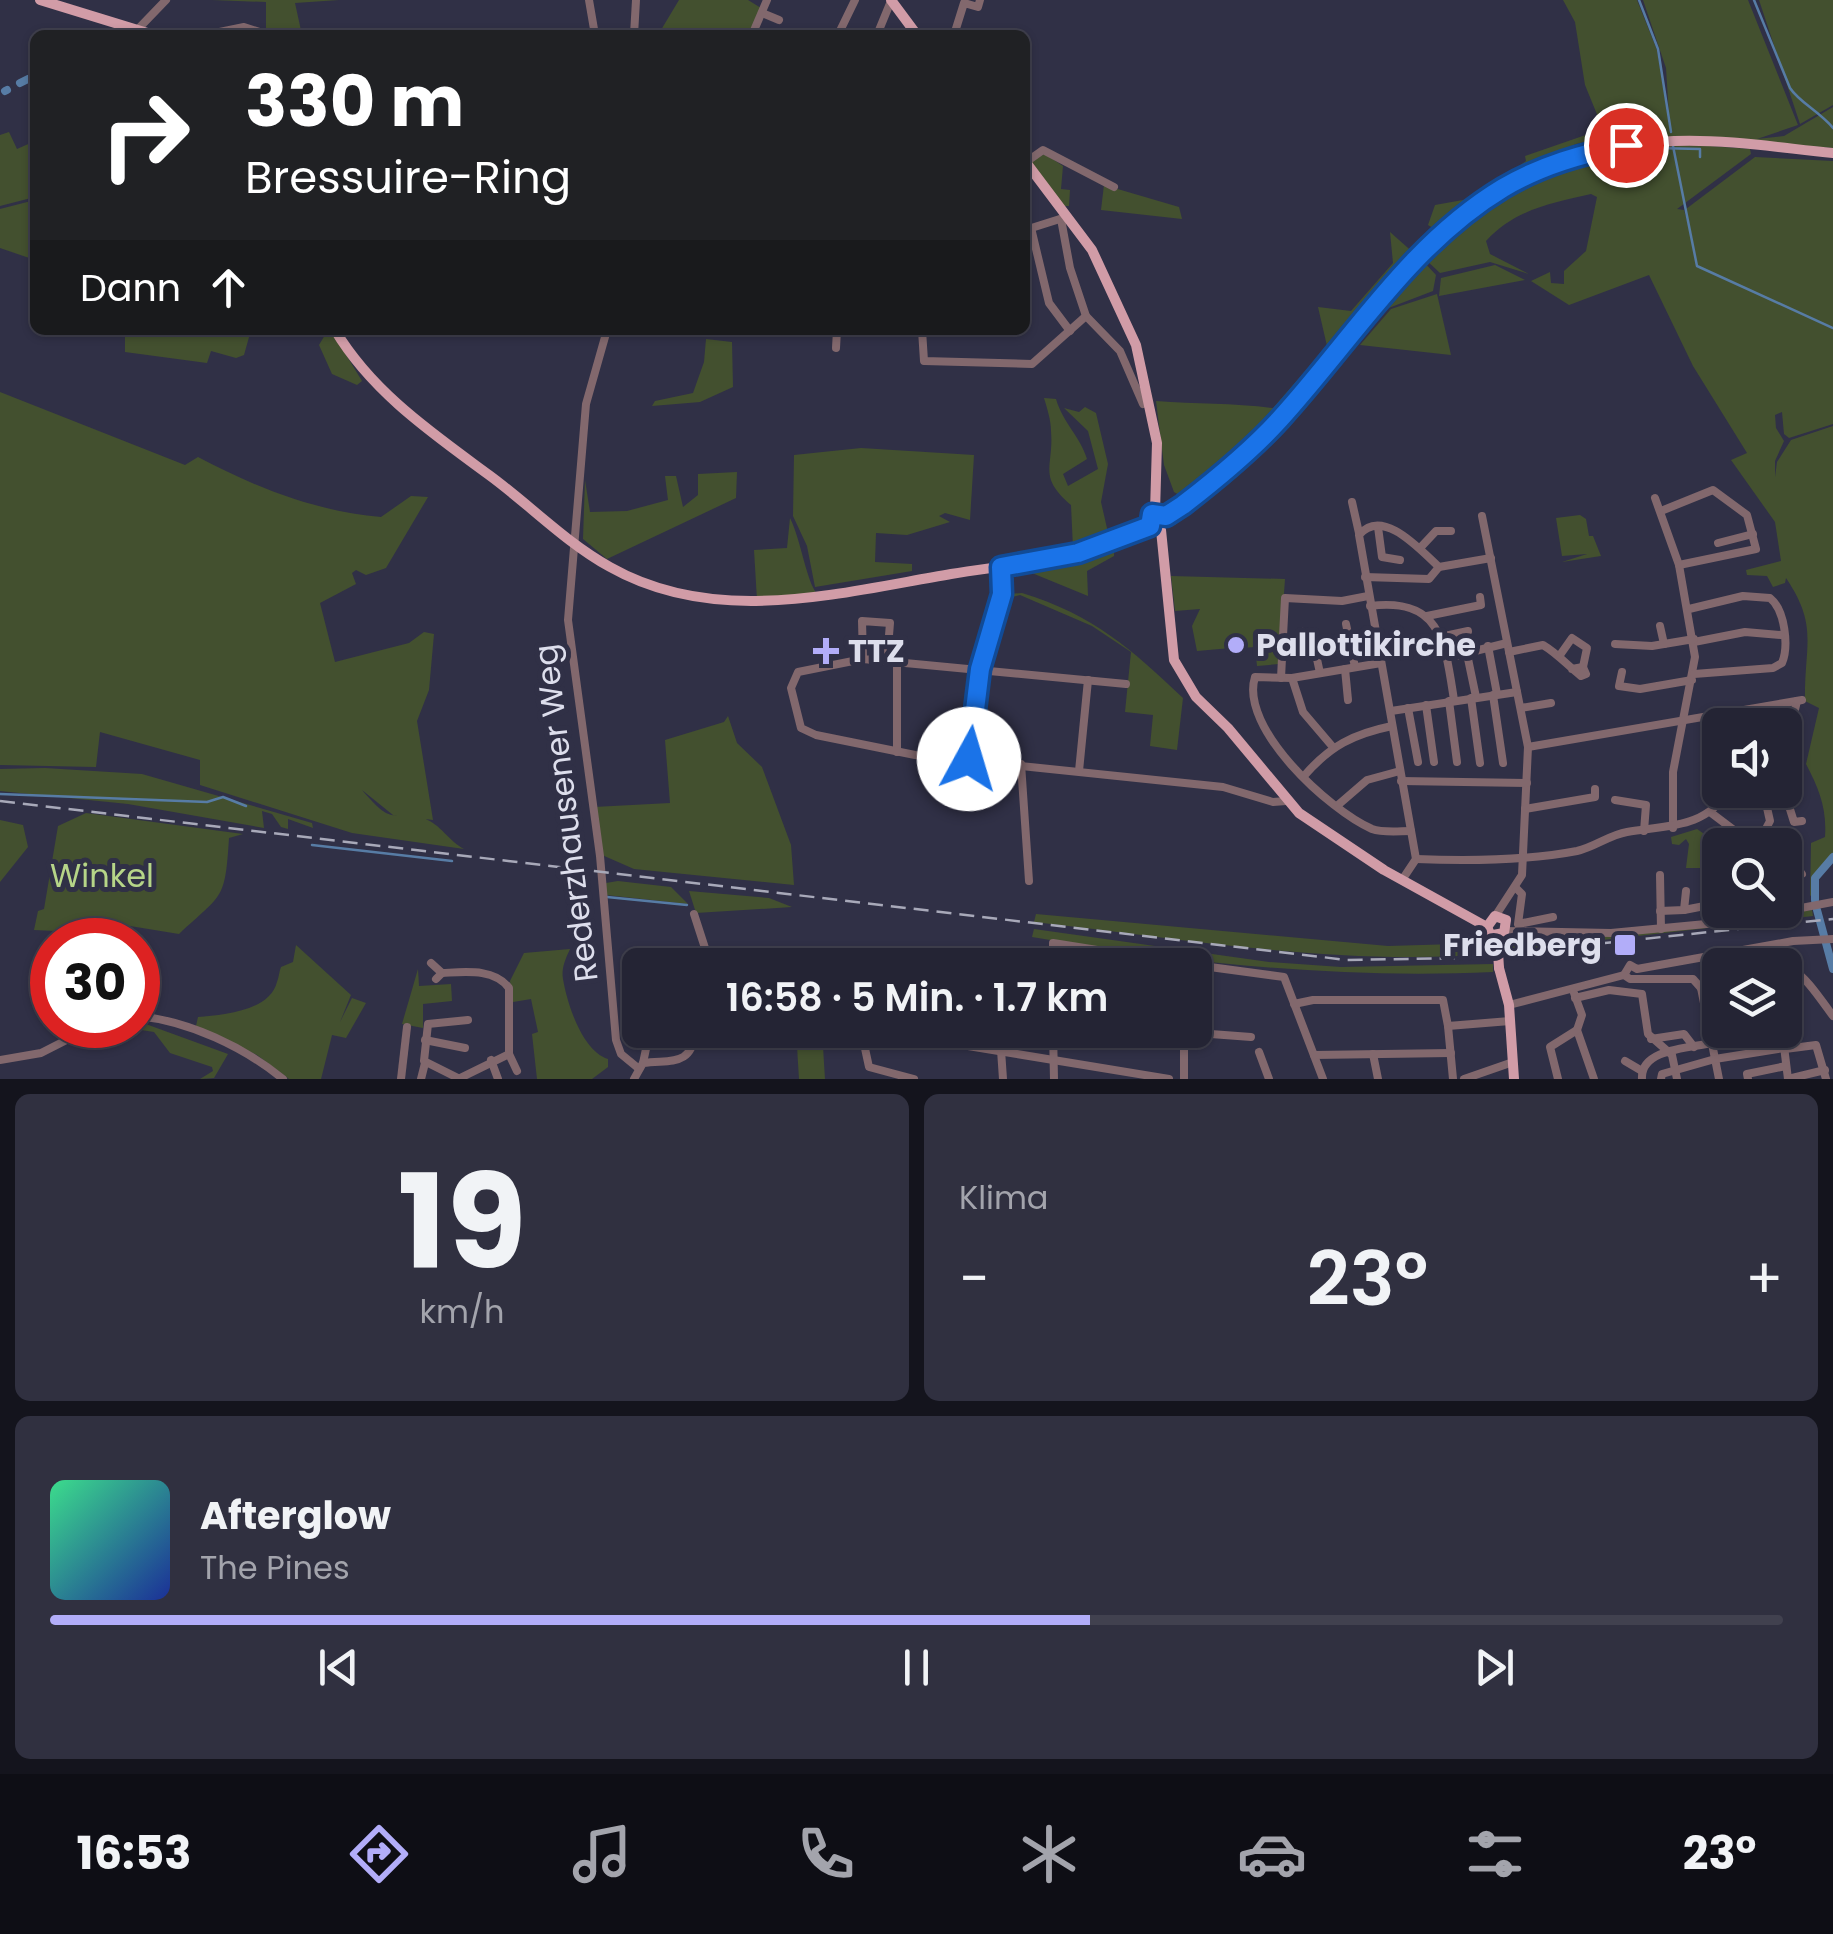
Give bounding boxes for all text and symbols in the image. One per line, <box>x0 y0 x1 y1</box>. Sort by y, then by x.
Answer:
text: 330 m <box>245 52 464 151</box>
icon: right <box>80 70 210 200</box>
pin <box>1584 103 1669 188</box>
icon: arrive <box>1599 118 1654 173</box>
text: Bressuire-Ring <box>245 146 571 209</box>
icon: ahead <box>201 260 256 315</box>
text: Dann <box>80 261 181 314</box>
place label: Pallottikirche <box>1256 622 1476 667</box>
place label: TTZ <box>848 628 905 673</box>
marker: Pallottikirche <box>1225 634 1247 656</box>
marker: TTZ <box>813 638 839 664</box>
street label: Rederzhausener Weg <box>522 642 609 984</box>
position arrow <box>917 707 1021 811</box>
map controls <box>1702 708 1802 1048</box>
button: sound <box>1702 708 1802 808</box>
button: search <box>1702 828 1802 928</box>
park label: Winkel <box>50 853 154 898</box>
speed limit sign: 30 <box>30 918 160 1048</box>
place label: Friedberg <box>1443 922 1602 967</box>
marker: Friedberg <box>1612 932 1638 958</box>
button: layers <box>1702 948 1802 1048</box>
text: 16:58 · 5 Min. · 1.7 km <box>726 971 1108 1024</box>
text: 19 <box>398 1131 526 1314</box>
text: Klima <box>959 1175 1049 1220</box>
text: 23° <box>1307 1226 1428 1331</box>
text: − <box>959 1240 989 1317</box>
text: + <box>1745 1240 1783 1317</box>
text: km/h <box>419 1289 505 1334</box>
text: Afterglow <box>200 1489 391 1542</box>
text: The Pines <box>200 1545 350 1590</box>
icon: previous <box>311 1640 366 1695</box>
icon: pause <box>889 1640 944 1695</box>
icon: next <box>1467 1640 1522 1695</box>
icon: directions <box>344 1819 414 1889</box>
icon: music <box>567 1819 637 1889</box>
icon: phone <box>791 1819 861 1889</box>
icon: climate <box>1014 1819 1084 1889</box>
icon: car <box>1237 1819 1307 1889</box>
icon: filters <box>1460 1819 1530 1889</box>
text: 16:53 <box>77 1822 191 1885</box>
text: 23° <box>1683 1822 1756 1885</box>

